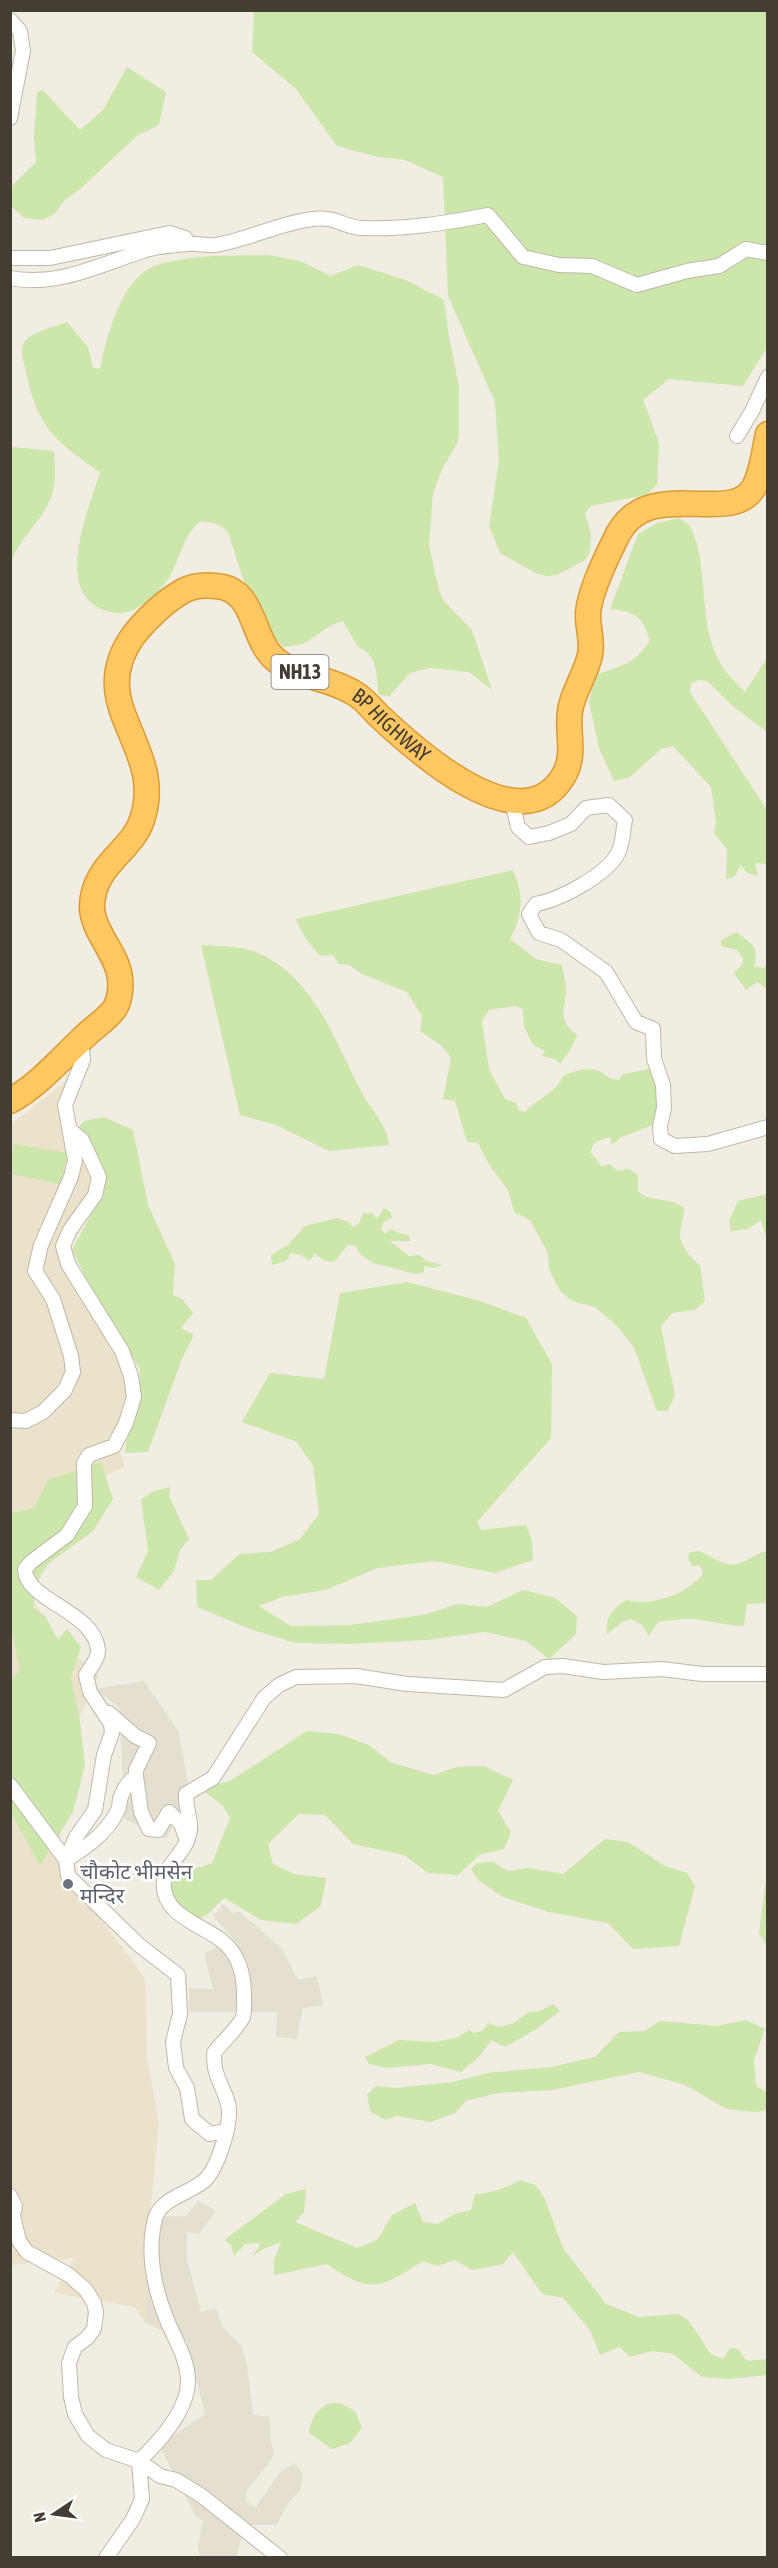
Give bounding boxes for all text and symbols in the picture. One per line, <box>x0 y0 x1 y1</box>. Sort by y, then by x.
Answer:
road number: NH13 <box>272 655 328 689</box>
street label: BP HIGHWAY <box>348 682 436 767</box>
place label: चौकोट भीमसेन मन्दिर <box>80 1859 193 1907</box>
marker: चौकोट भीमसेन मन्दिर <box>61 1877 75 1891</box>
north arrow <box>24 2484 84 2544</box>
text: N <box>30 2511 49 2524</box>

